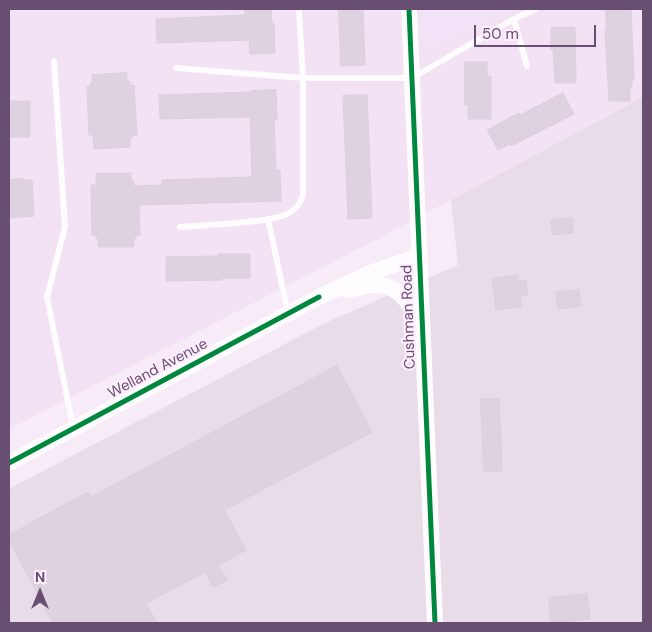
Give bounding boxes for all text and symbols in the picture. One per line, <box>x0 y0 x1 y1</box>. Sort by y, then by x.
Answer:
scale bar <box>477 15 600 47</box>
text: 50 m <box>482 24 519 44</box>
street label: Cushman Road <box>398 264 420 370</box>
street label: Welland Avenue <box>105 335 211 403</box>
north arrow <box>15 567 65 617</box>
text: N <box>35 568 45 586</box>

